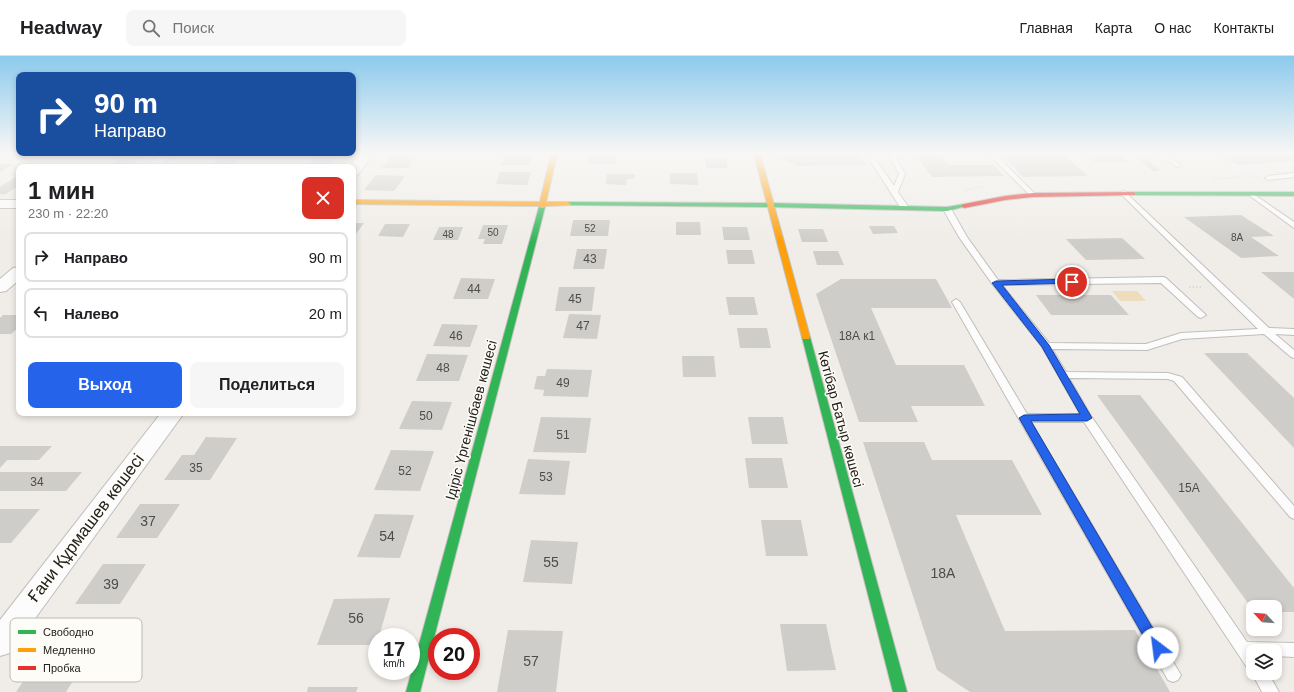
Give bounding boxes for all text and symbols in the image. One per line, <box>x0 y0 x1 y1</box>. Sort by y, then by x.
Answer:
search box <box>126 10 406 46</box>
text: Headway <box>20 17 102 38</box>
icon: search <box>140 17 162 39</box>
text: Поиск <box>172 19 214 36</box>
text: Главная <box>1019 20 1073 36</box>
text: Карта <box>1095 20 1132 36</box>
text: О нас <box>1154 20 1192 36</box>
text: Контакты <box>1214 20 1274 36</box>
icon: right <box>28 88 80 140</box>
text: 90 m <box>94 88 158 119</box>
text: Направо <box>94 121 166 141</box>
text: 1 мин <box>28 177 95 204</box>
button: close <box>302 177 344 219</box>
text: 230 m · 22:20 <box>28 206 108 221</box>
house number: 52 <box>584 223 596 234</box>
house number: 50 <box>487 227 499 238</box>
house number: 48 <box>442 229 454 240</box>
house number: 8А <box>1231 232 1243 243</box>
icon: right <box>30 246 52 268</box>
text: Направо <box>64 249 128 266</box>
text: 90 m <box>309 249 342 266</box>
house number: 43 <box>583 252 597 266</box>
pin <box>1055 265 1089 299</box>
icon: arrive <box>1061 271 1083 293</box>
house number: 44 <box>467 282 481 296</box>
house number: 45 <box>568 292 582 306</box>
icon: left <box>30 302 52 324</box>
text: Налево <box>64 305 119 322</box>
text: 20 m <box>309 305 342 322</box>
house number: 47 <box>576 319 590 333</box>
house number: 46 <box>449 329 463 343</box>
house number: 18А к1 <box>839 329 876 343</box>
street label: Ідіріс Үргенішбаев көшесі <box>442 338 500 502</box>
street label: Көтібар Батыр көшесі <box>815 349 867 489</box>
house number: 48 <box>436 361 450 375</box>
button: Выход <box>28 362 182 408</box>
button: Поделиться <box>190 362 344 408</box>
house number: 49 <box>556 376 570 390</box>
house number: 50 <box>419 409 433 423</box>
house number: 51 <box>556 428 570 442</box>
street label: Ғани Құрмашев көшесі <box>24 450 148 607</box>
house number: 35 <box>189 461 203 475</box>
house number: 52 <box>398 464 412 478</box>
house number: 53 <box>539 470 553 484</box>
house number: 34 <box>30 475 44 489</box>
house number: 15А <box>1178 481 1200 495</box>
house number: 37 <box>140 513 156 529</box>
house number: 54 <box>379 528 395 544</box>
house number: 55 <box>543 554 559 570</box>
house number: 18А <box>931 565 956 581</box>
house number: 39 <box>103 576 119 592</box>
north arrow <box>1246 600 1282 636</box>
map controls <box>1246 600 1282 680</box>
house number: 56 <box>348 610 364 626</box>
legend <box>10 618 142 682</box>
text: Свободно <box>43 626 94 638</box>
position arrow <box>1137 627 1179 669</box>
speed limit sign: 20 <box>428 628 480 680</box>
text: 17 <box>383 638 405 660</box>
text: Медленно <box>43 644 95 656</box>
button: layers <box>1246 644 1282 680</box>
house number: 57 <box>523 653 539 669</box>
text: km/h <box>383 658 405 669</box>
text: Пробка <box>43 662 81 674</box>

